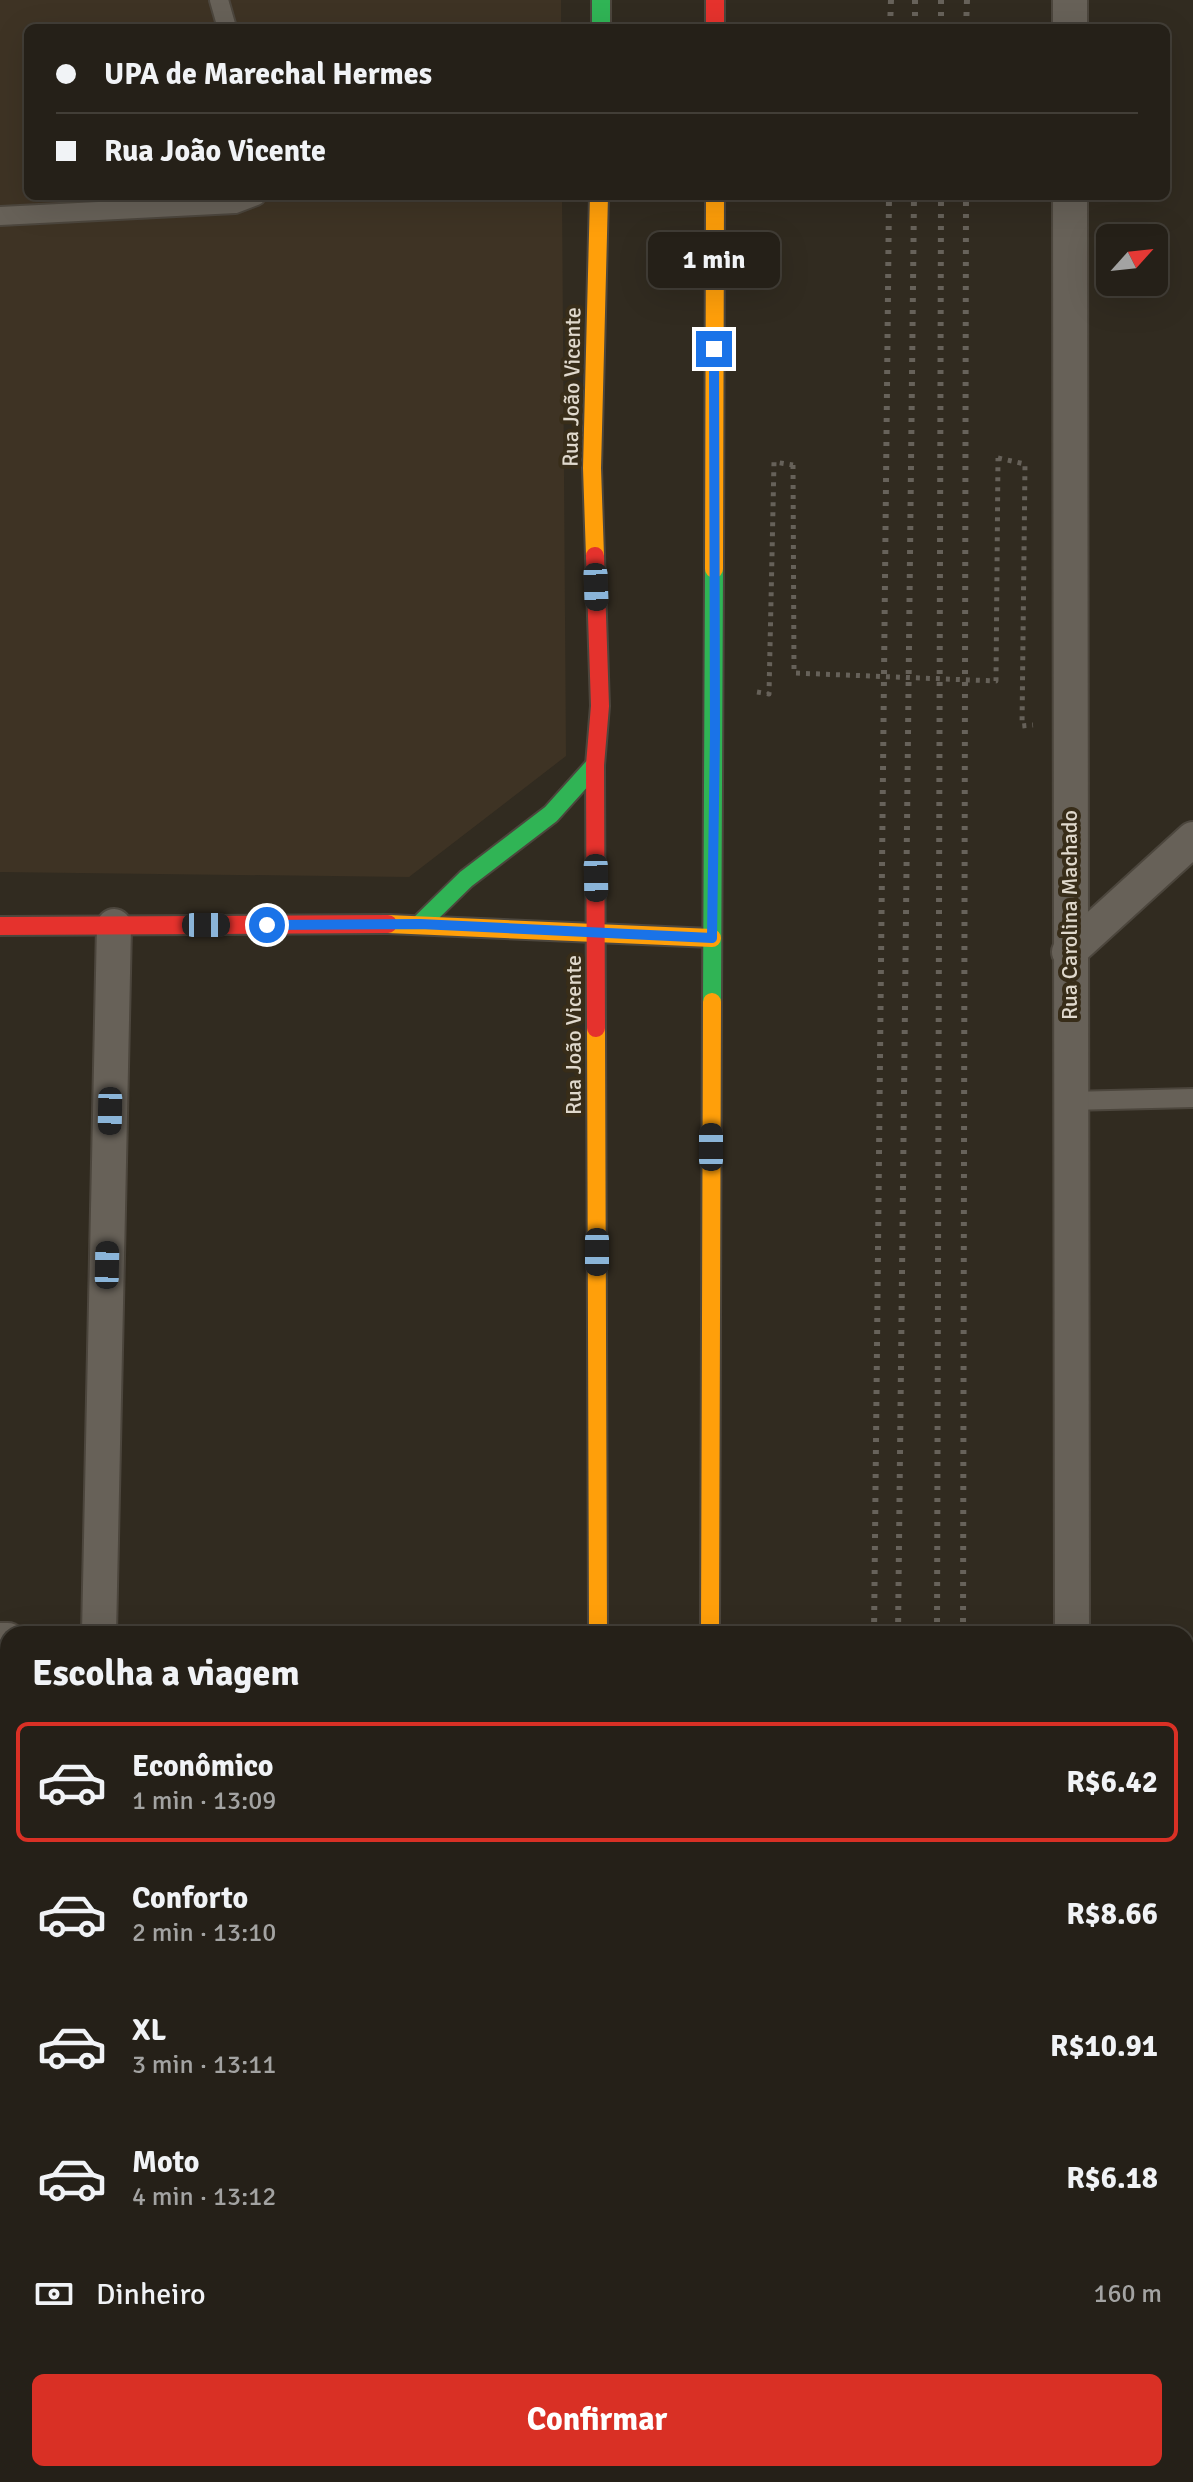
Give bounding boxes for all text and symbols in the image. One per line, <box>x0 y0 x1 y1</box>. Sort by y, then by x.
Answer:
text: UPA de Marechal Hermes <box>104 56 432 93</box>
text: Rua João Vicente <box>104 133 326 170</box>
north arrow <box>1096 224 1168 296</box>
map controls <box>1096 224 1168 296</box>
callout: 1 min <box>648 233 780 289</box>
text: 1 min <box>683 244 745 276</box>
street label: Rua João Vicente <box>557 307 586 467</box>
route end <box>696 331 732 367</box>
car <box>583 563 609 611</box>
street label: Rua Carolina Machado <box>1056 810 1083 1020</box>
car <box>584 854 608 902</box>
route start <box>249 907 285 943</box>
car <box>182 913 230 937</box>
street label: Rua João Vicente <box>560 955 587 1115</box>
car <box>98 1087 122 1135</box>
car <box>699 1123 723 1171</box>
car <box>585 1228 609 1276</box>
car <box>95 1241 119 1289</box>
text: Escolha a viagem <box>32 1651 300 1696</box>
icon: car <box>36 1746 108 1818</box>
text: Econômico <box>132 1748 274 1785</box>
text: R$6.42 <box>1066 1764 1158 1801</box>
text: 1 min · 13:09 <box>132 1785 276 1817</box>
icon: car <box>36 1878 108 1950</box>
text: Conforto <box>132 1880 248 1917</box>
text: R$8.66 <box>1066 1896 1158 1933</box>
text: 2 min · 13:10 <box>132 1917 276 1949</box>
icon: car <box>36 2010 108 2082</box>
text: XL <box>132 2012 166 2049</box>
text: R$10.91 <box>1050 2028 1158 2065</box>
text: 3 min · 13:11 <box>132 2049 276 2081</box>
icon: car <box>36 2142 108 2214</box>
text: Moto <box>132 2144 199 2181</box>
text: R$6.18 <box>1066 2160 1158 2197</box>
text: 4 min · 13:12 <box>132 2181 276 2213</box>
icon: cash <box>32 2272 76 2316</box>
text: Dinheiro <box>96 2276 206 2313</box>
text: 160 m <box>1093 2278 1162 2310</box>
button: Confirmar <box>32 2374 1162 2466</box>

